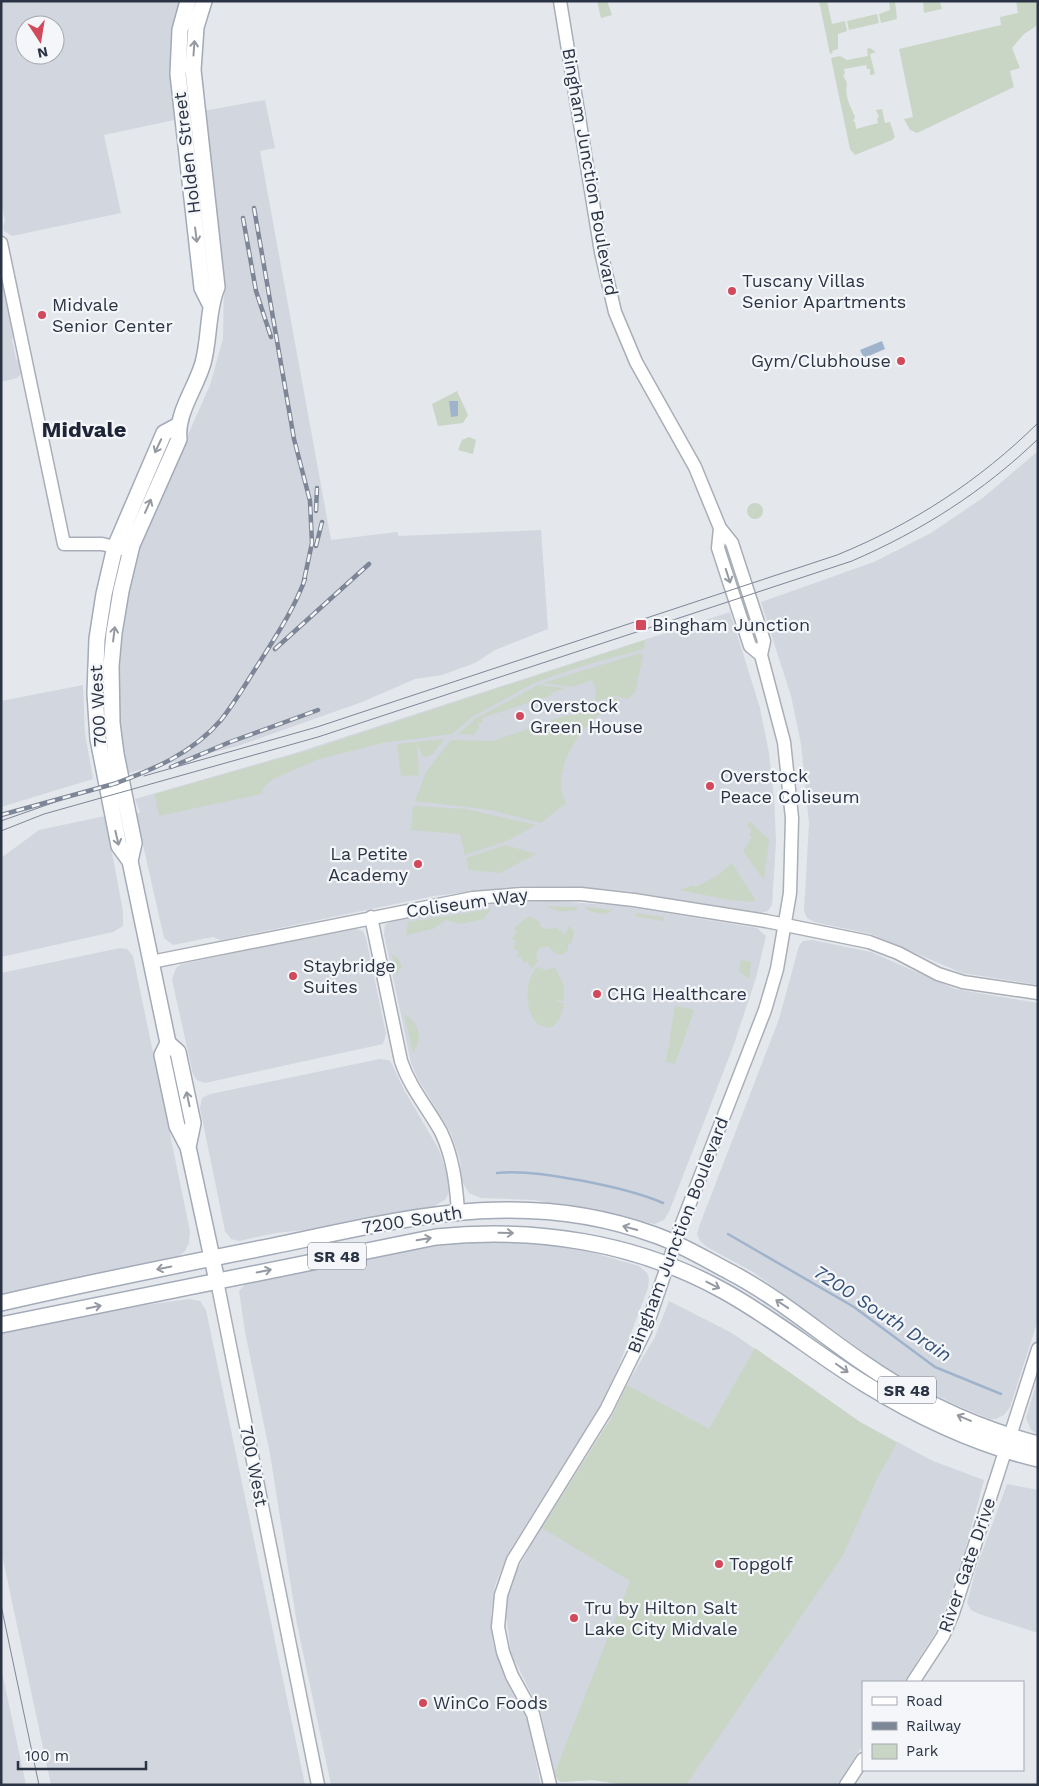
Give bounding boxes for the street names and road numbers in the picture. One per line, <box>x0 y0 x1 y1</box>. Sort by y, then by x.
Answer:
street label: Bingham Junction Boulevard <box>558 46 623 297</box>
street label: Holden Street <box>169 91 204 215</box>
street label: 700 West <box>85 664 110 747</box>
street label: Coliseum Way <box>405 883 530 921</box>
street label: Bingham Junction Boulevard <box>623 1114 732 1356</box>
street label: 7200 South <box>360 1201 464 1238</box>
road number: SR 48 <box>308 1242 366 1270</box>
road number: SR 48 <box>878 1376 936 1404</box>
street label: 700 West <box>236 1424 273 1509</box>
street label: River Gate Drive <box>934 1495 999 1635</box>

